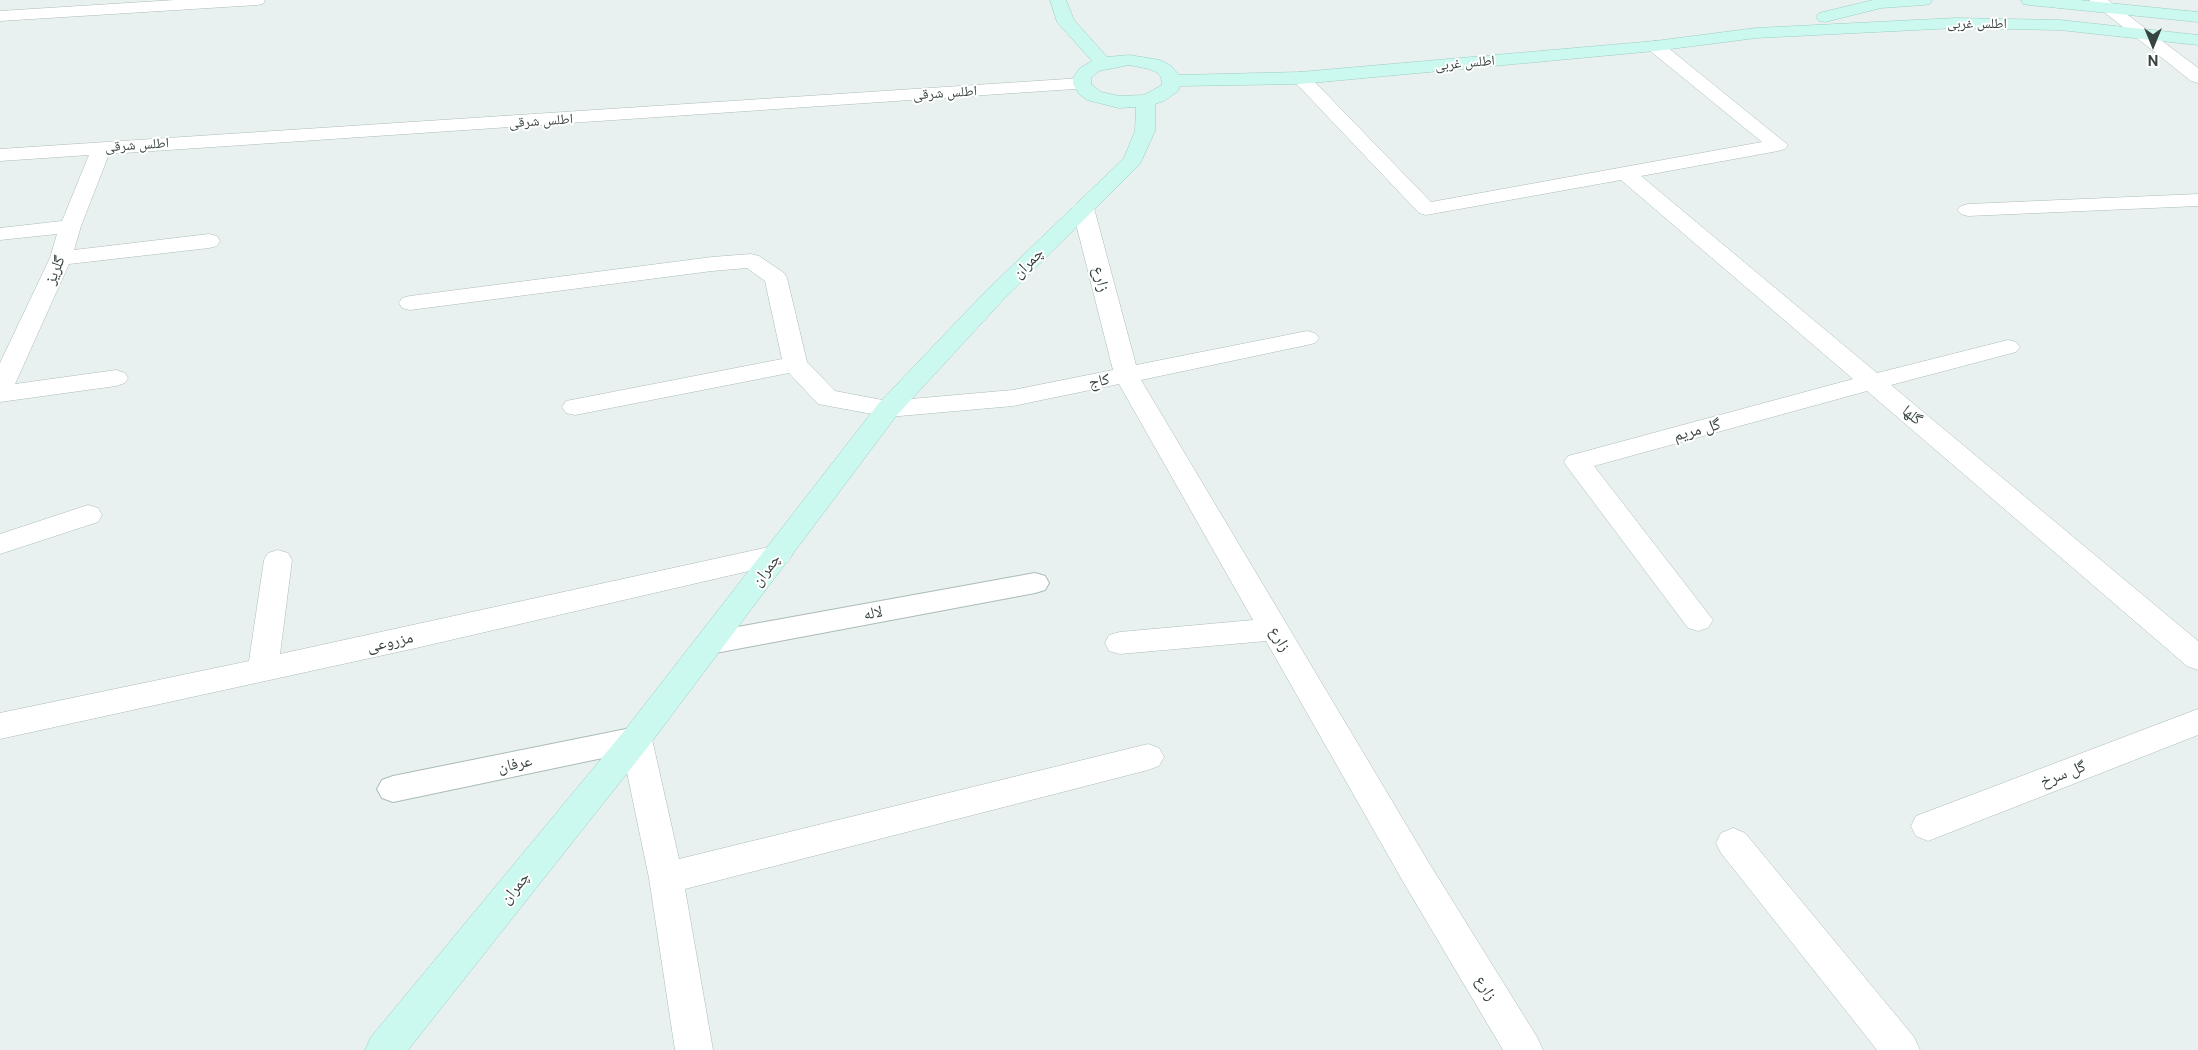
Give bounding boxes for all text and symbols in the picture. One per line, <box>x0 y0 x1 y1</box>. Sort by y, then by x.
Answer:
street label: اطلس غربی <box>1947 16 2007 32</box>
north arrow <box>2128 20 2178 70</box>
street label: اطلس غربی <box>1434 52 1496 74</box>
text: N <box>2148 52 2158 68</box>
street label: اطلس شرقی <box>912 82 978 104</box>
street label: اطلس شرقی <box>508 110 574 132</box>
street label: اطلس شرقی <box>104 134 170 156</box>
street label: چمران <box>1008 243 1048 283</box>
street label: گلریز <box>41 253 69 287</box>
street label: زارع <box>1089 264 1113 294</box>
street label: کاج <box>1087 370 1111 392</box>
street label: گلها <box>1898 401 1926 429</box>
street label: گل مریم <box>1671 415 1723 445</box>
street label: چمران <box>747 550 785 590</box>
street label: لاله <box>862 602 884 624</box>
street label: زارع <box>1265 623 1295 655</box>
street label: مزروعی <box>365 628 415 656</box>
street label: عرفان <box>496 751 534 777</box>
street label: گل سرخ <box>2038 757 2088 791</box>
street label: چمران <box>496 868 534 908</box>
street label: زارع <box>1471 972 1501 1004</box>

